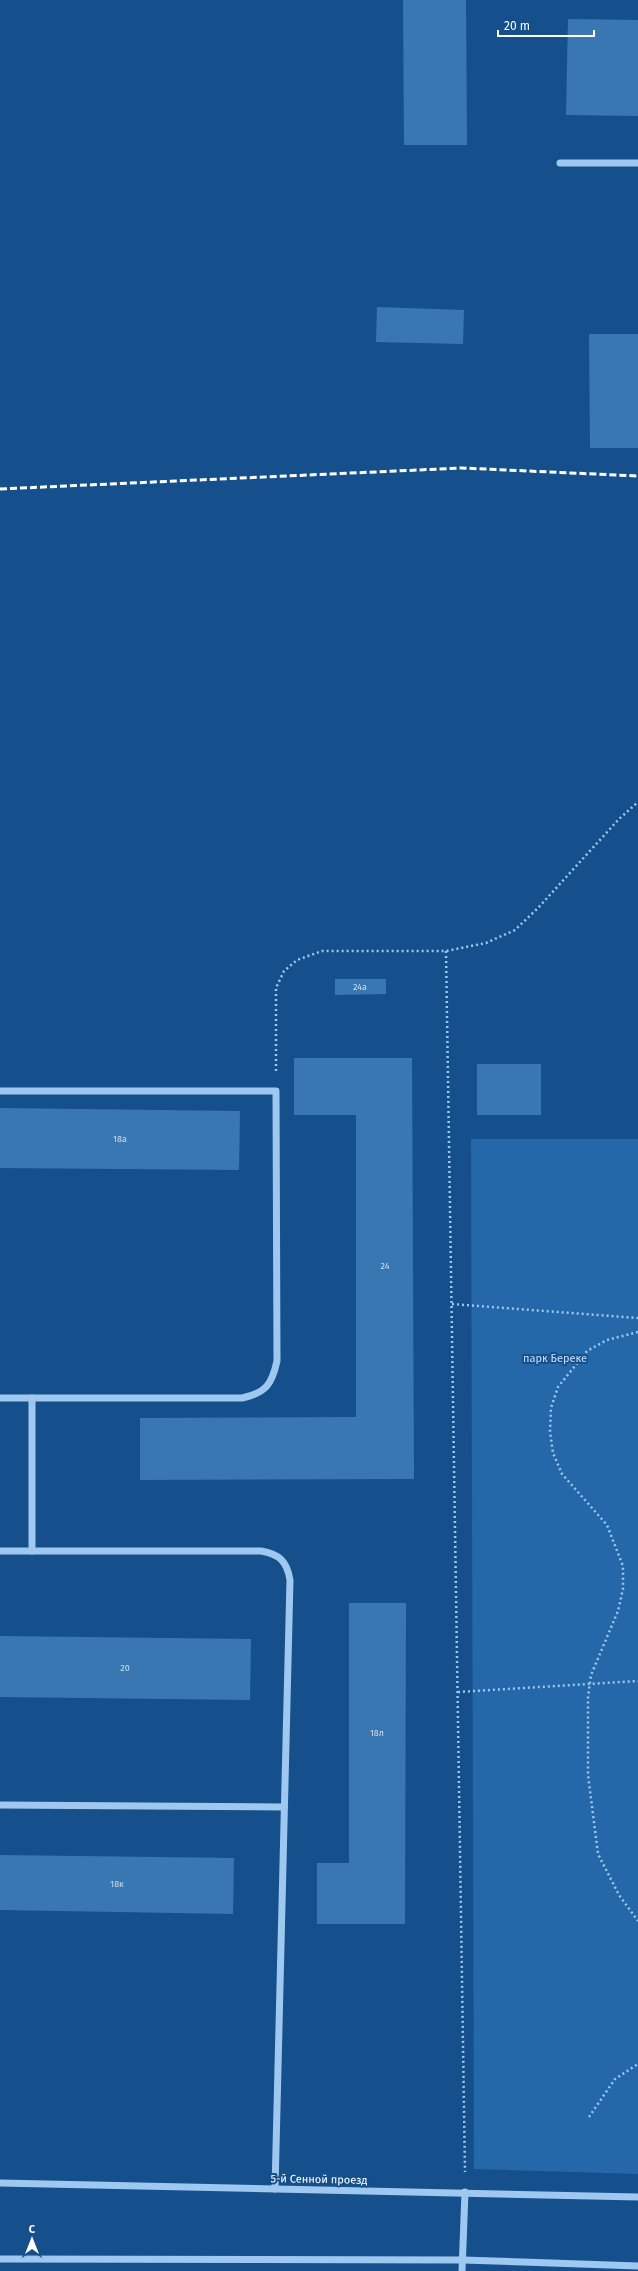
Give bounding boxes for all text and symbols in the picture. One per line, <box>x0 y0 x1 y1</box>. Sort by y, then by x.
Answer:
scale bar <box>498 12 594 38</box>
text: 20 m <box>504 19 530 33</box>
house number: 24а <box>353 982 367 992</box>
house number: 18а <box>113 1134 127 1144</box>
house number: 24 <box>380 1261 390 1271</box>
park label: парк Береке <box>523 1352 587 1365</box>
house number: 20 <box>120 1663 130 1673</box>
house number: 18л <box>370 1728 384 1738</box>
house number: 18к <box>110 1879 124 1889</box>
street label: 5-й Сенной проезд <box>270 2172 368 2187</box>
north arrow <box>12 2219 52 2259</box>
text: С <box>29 2223 36 2236</box>

